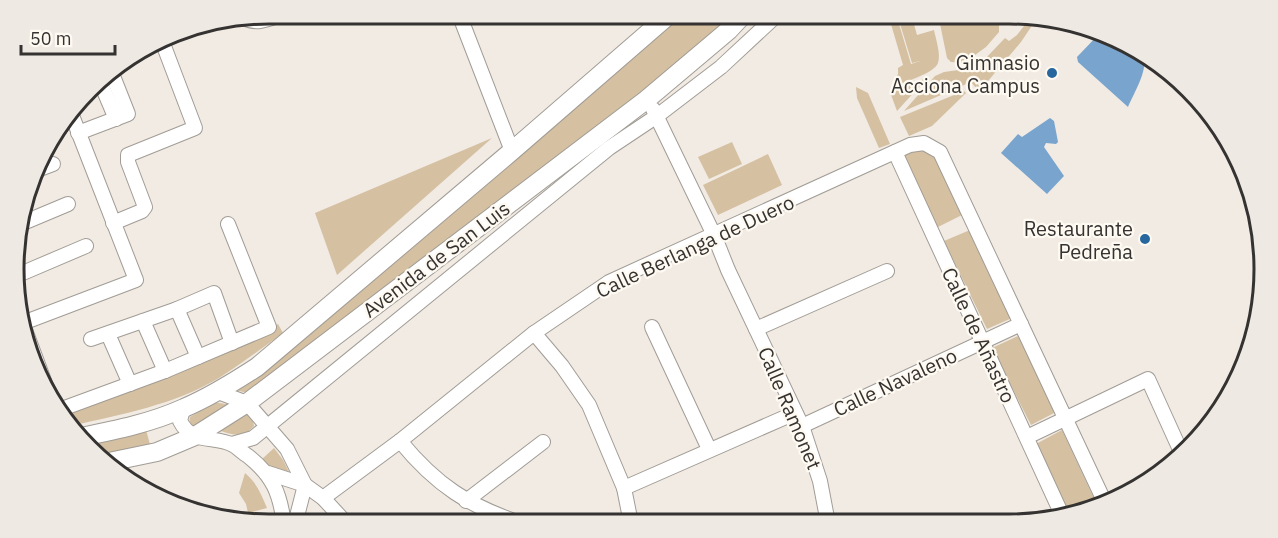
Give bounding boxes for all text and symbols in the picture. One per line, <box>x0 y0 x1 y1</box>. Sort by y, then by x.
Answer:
scale bar <box>21 18 116 56</box>
text: 50 m <box>30 27 72 50</box>
place label: Gimnasio Acciona Campus <box>891 49 1040 99</box>
marker: Gimnasio Acciona Campus <box>1045 66 1059 80</box>
street label: Calle Berlanga de Duero <box>591 188 799 304</box>
street label: Avenida de San Luis <box>357 195 515 323</box>
place label: Restaurante Pedreña <box>1024 215 1133 265</box>
marker: Restaurante Pedreña <box>1138 232 1152 246</box>
street label: Calle de Añastro <box>936 263 1022 407</box>
street label: Calle Ramonet <box>752 342 828 474</box>
street label: Calle Navaleno <box>829 342 961 422</box>

